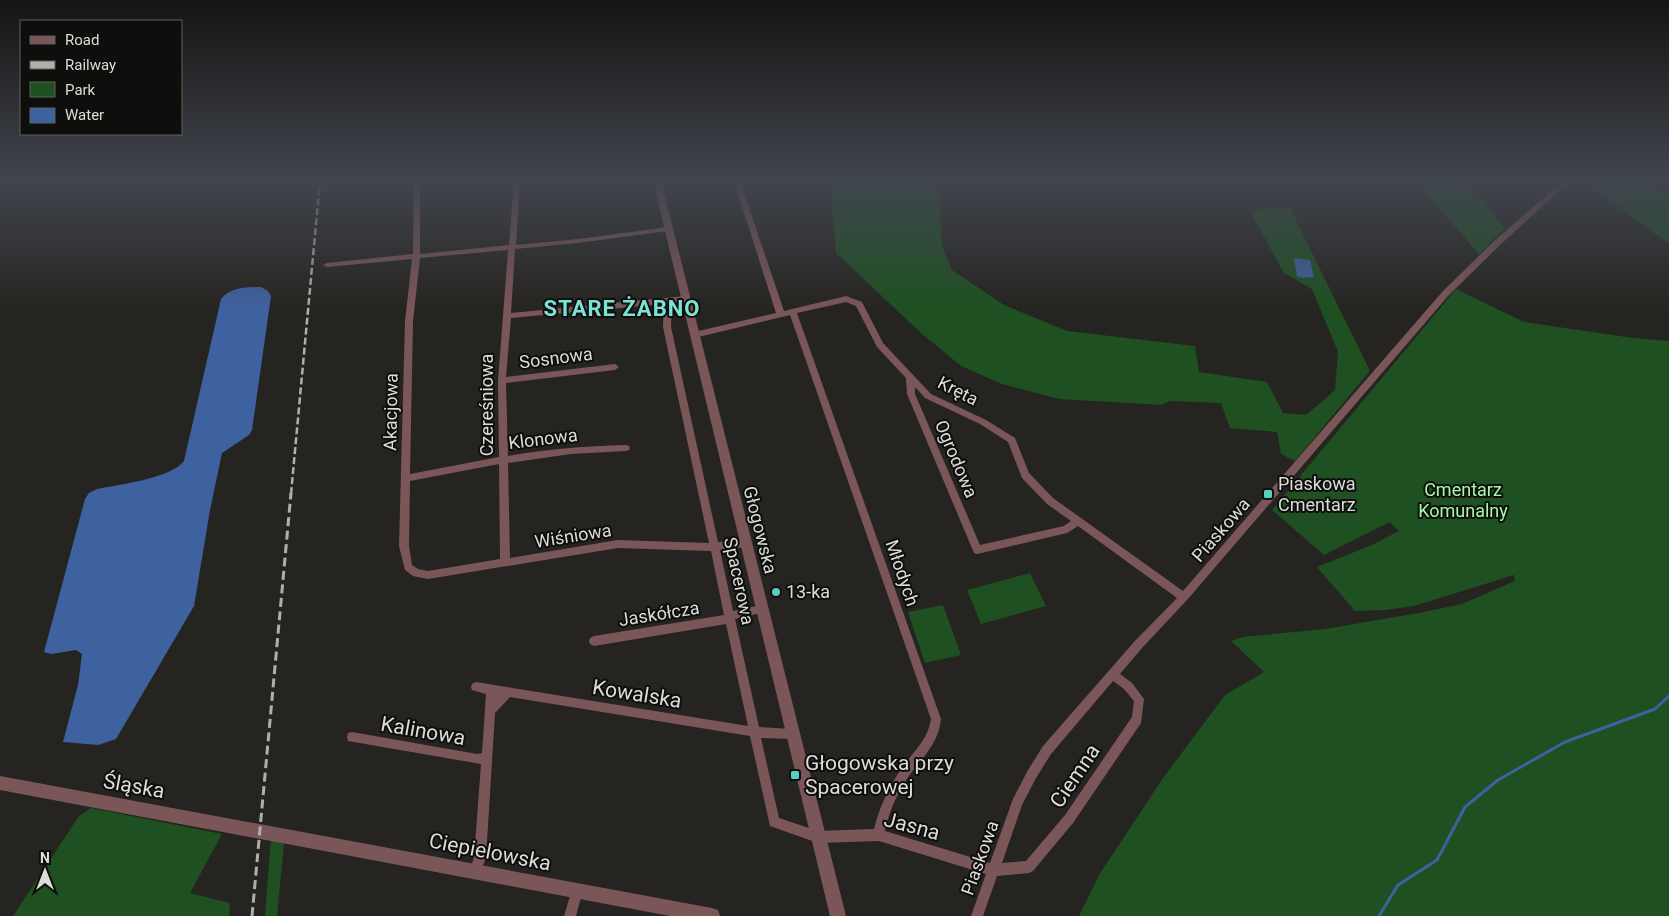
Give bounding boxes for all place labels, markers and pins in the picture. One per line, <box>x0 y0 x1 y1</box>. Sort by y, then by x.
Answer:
place label: Piaskowa Cmentarz <box>1278 473 1356 515</box>
marker: Piaskowa Cmentarz <box>1262 488 1274 500</box>
place label: 13-ka <box>786 581 830 602</box>
marker: 13-ka <box>770 586 782 598</box>
place label: Głogowska przy Spacerowej <box>805 751 954 799</box>
marker: Głogowska przy Spacerowej <box>789 769 801 781</box>

